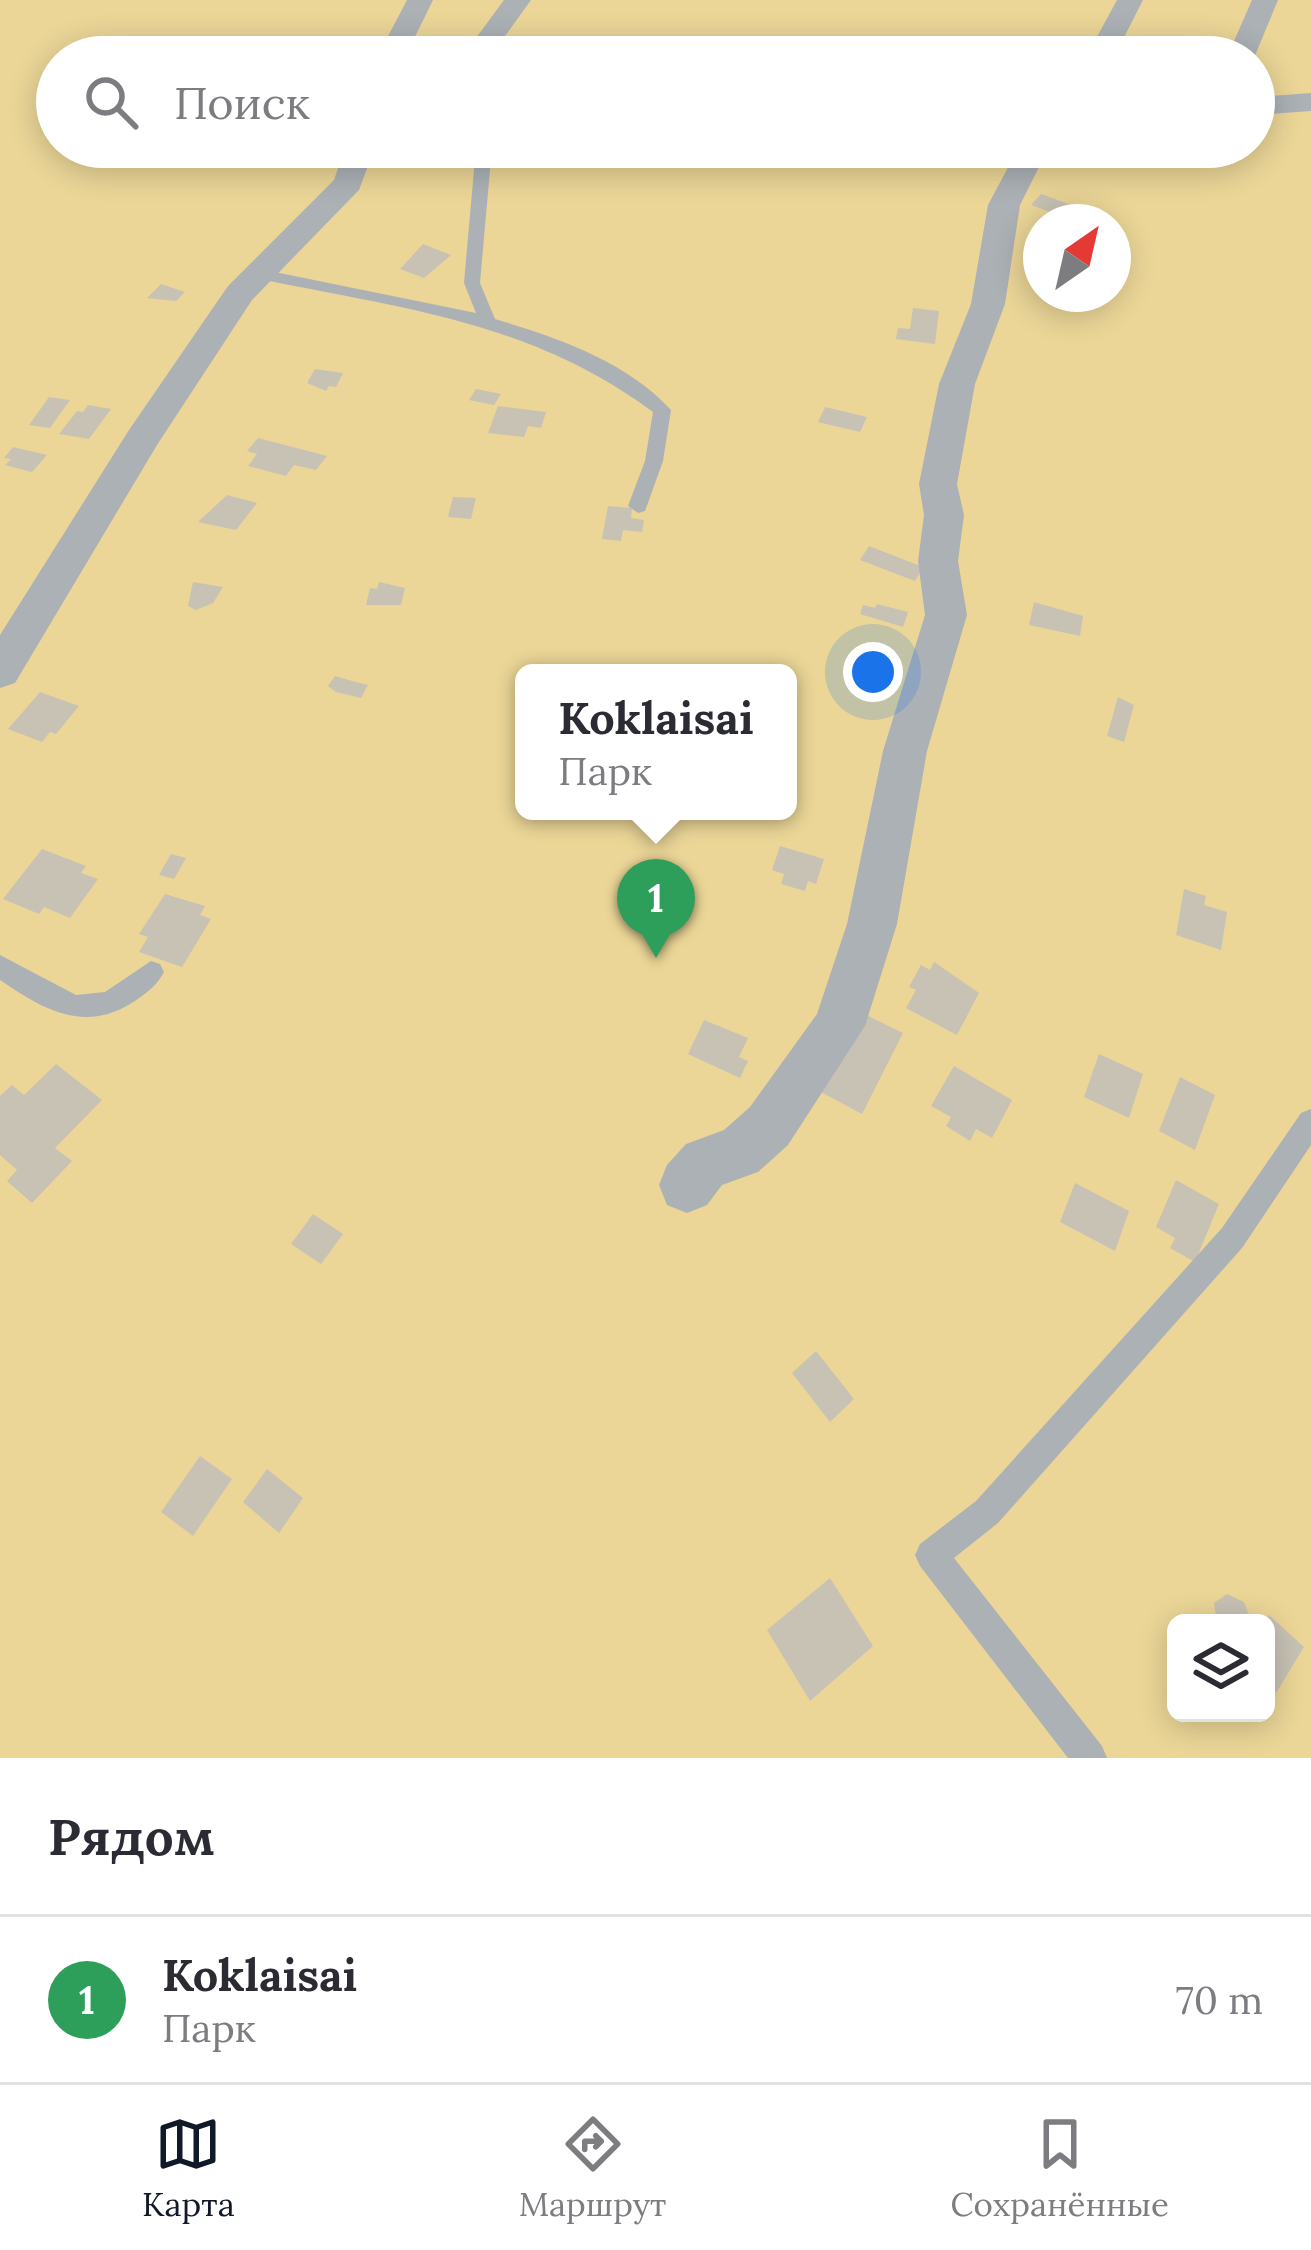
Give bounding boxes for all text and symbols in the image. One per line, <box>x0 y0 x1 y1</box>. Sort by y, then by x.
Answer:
search box <box>36 36 1275 168</box>
icon: search <box>78 69 144 135</box>
text: Поиск <box>174 74 310 131</box>
north arrow <box>1023 204 1131 312</box>
your location <box>843 642 903 702</box>
popup <box>515 664 797 820</box>
text: Koklaisai <box>558 689 754 746</box>
text: Парк <box>558 746 652 796</box>
pin: 1 <box>617 859 695 958</box>
map controls <box>1167 1614 1275 1722</box>
button: layers <box>1167 1614 1275 1722</box>
text: Рядом <box>48 1804 214 1869</box>
text: Koklaisai <box>162 1946 357 2003</box>
text: 1 <box>79 1975 95 2025</box>
text: 70 m <box>1176 1975 1263 2025</box>
text: Парк <box>162 2003 256 2053</box>
tab: Карта <box>142 2111 235 2225</box>
tab: Маршрут <box>519 2111 666 2225</box>
tab: Сохранённые <box>950 2111 1169 2225</box>

